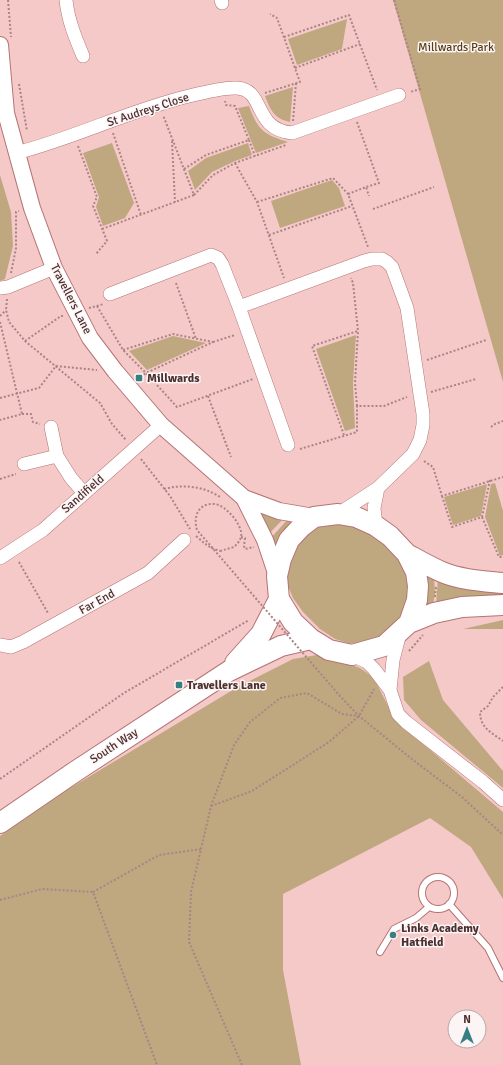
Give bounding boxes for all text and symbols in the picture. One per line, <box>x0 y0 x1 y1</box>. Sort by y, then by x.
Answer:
park label: Millwards Park <box>418 40 494 55</box>
street label: St Audreys Close <box>105 90 191 130</box>
street label: Travellers Lane <box>47 261 95 337</box>
place label: Millwards <box>147 371 200 386</box>
marker: Millwards <box>134 373 144 383</box>
street label: Sandifield <box>59 471 107 517</box>
street label: Far End <box>76 586 118 618</box>
place label: Travellers Lane <box>187 678 266 693</box>
marker: Travellers Lane <box>174 680 184 690</box>
street label: South Way <box>87 725 141 767</box>
place label: Links Academy Hatfield <box>401 921 479 950</box>
marker: Links Academy Hatfield <box>388 930 398 940</box>
north arrow <box>447 1009 487 1049</box>
text: N <box>463 1013 471 1026</box>

